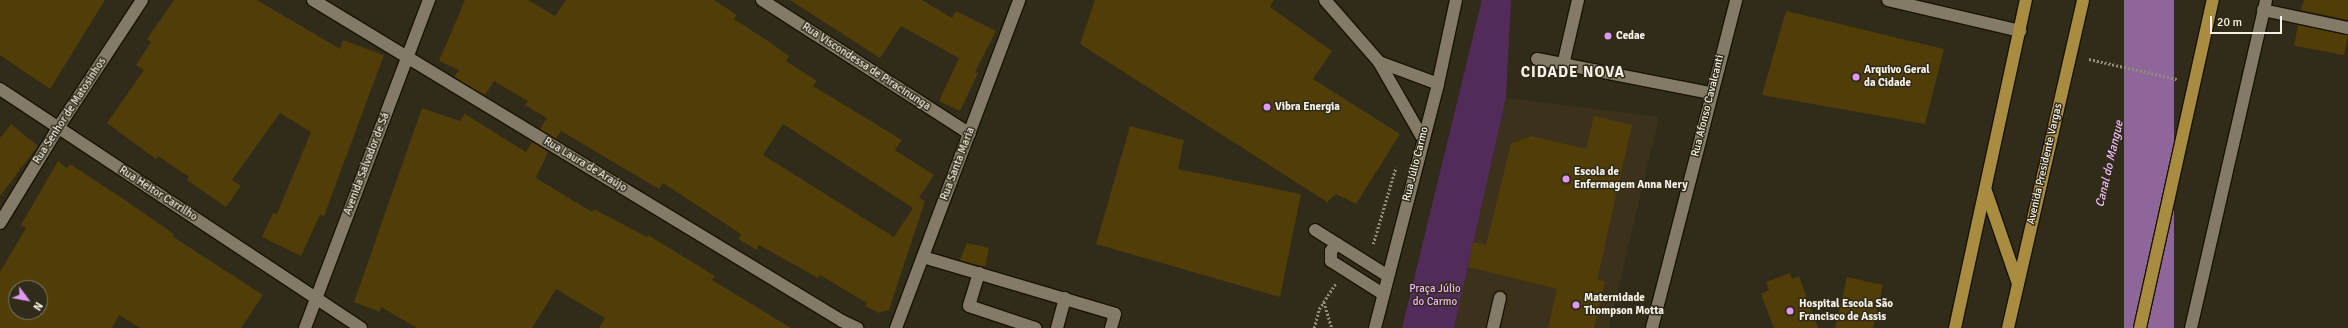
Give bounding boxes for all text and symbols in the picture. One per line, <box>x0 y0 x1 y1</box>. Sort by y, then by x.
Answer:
scale bar <box>2212 8 2284 34</box>
text: 20 m <box>2217 15 2242 30</box>
street label: Rua Viscondessa de Piracinunga <box>799 20 933 114</box>
place label: Cedae <box>1616 29 1645 43</box>
marker: Cedae <box>1603 31 1613 41</box>
street label: Rua Afonso Cavalcanti <box>1689 54 1727 158</box>
street label: Rua Senhor de Matosinhos <box>31 55 109 167</box>
district label: CIDADE NOVA <box>1521 64 1625 82</box>
place label: Arquivo Geral da Cidade <box>1864 64 1930 90</box>
marker: Arquivo Geral da Cidade <box>1851 72 1861 82</box>
place label: Vibra Energia <box>1275 100 1340 114</box>
marker: Vibra Energia <box>1262 102 1272 112</box>
street label: Avenida Presidente Vargas <box>2025 102 2065 226</box>
street label: Avenida Salvador de Sá <box>341 111 393 217</box>
water label: Canal do Mangue <box>2093 119 2127 209</box>
street label: Rua Júlio Carmo <box>1400 125 1432 203</box>
street label: Rua Santa Maria <box>938 126 978 202</box>
street label: Rua Laura de Araújo <box>541 135 629 195</box>
street label: Rua Heitor Carrilho <box>116 164 200 224</box>
place label: Escola de Enfermagem Anna Nery <box>1574 166 1688 192</box>
marker: Escola de Enfermagem Anna Nery <box>1561 174 1571 184</box>
north arrow <box>8 280 48 320</box>
park label: Praça Júlio do Carmo <box>1409 283 1461 309</box>
place label: Maternidade Thompson Motta <box>1584 292 1664 318</box>
place label: Hospital Escola São Francisco de Assis <box>1799 298 1893 324</box>
text: N <box>30 299 45 313</box>
marker: Maternidade Thompson Motta <box>1571 300 1581 310</box>
marker: Hospital Escola São Francisco de Assis <box>1784 305 1796 317</box>

